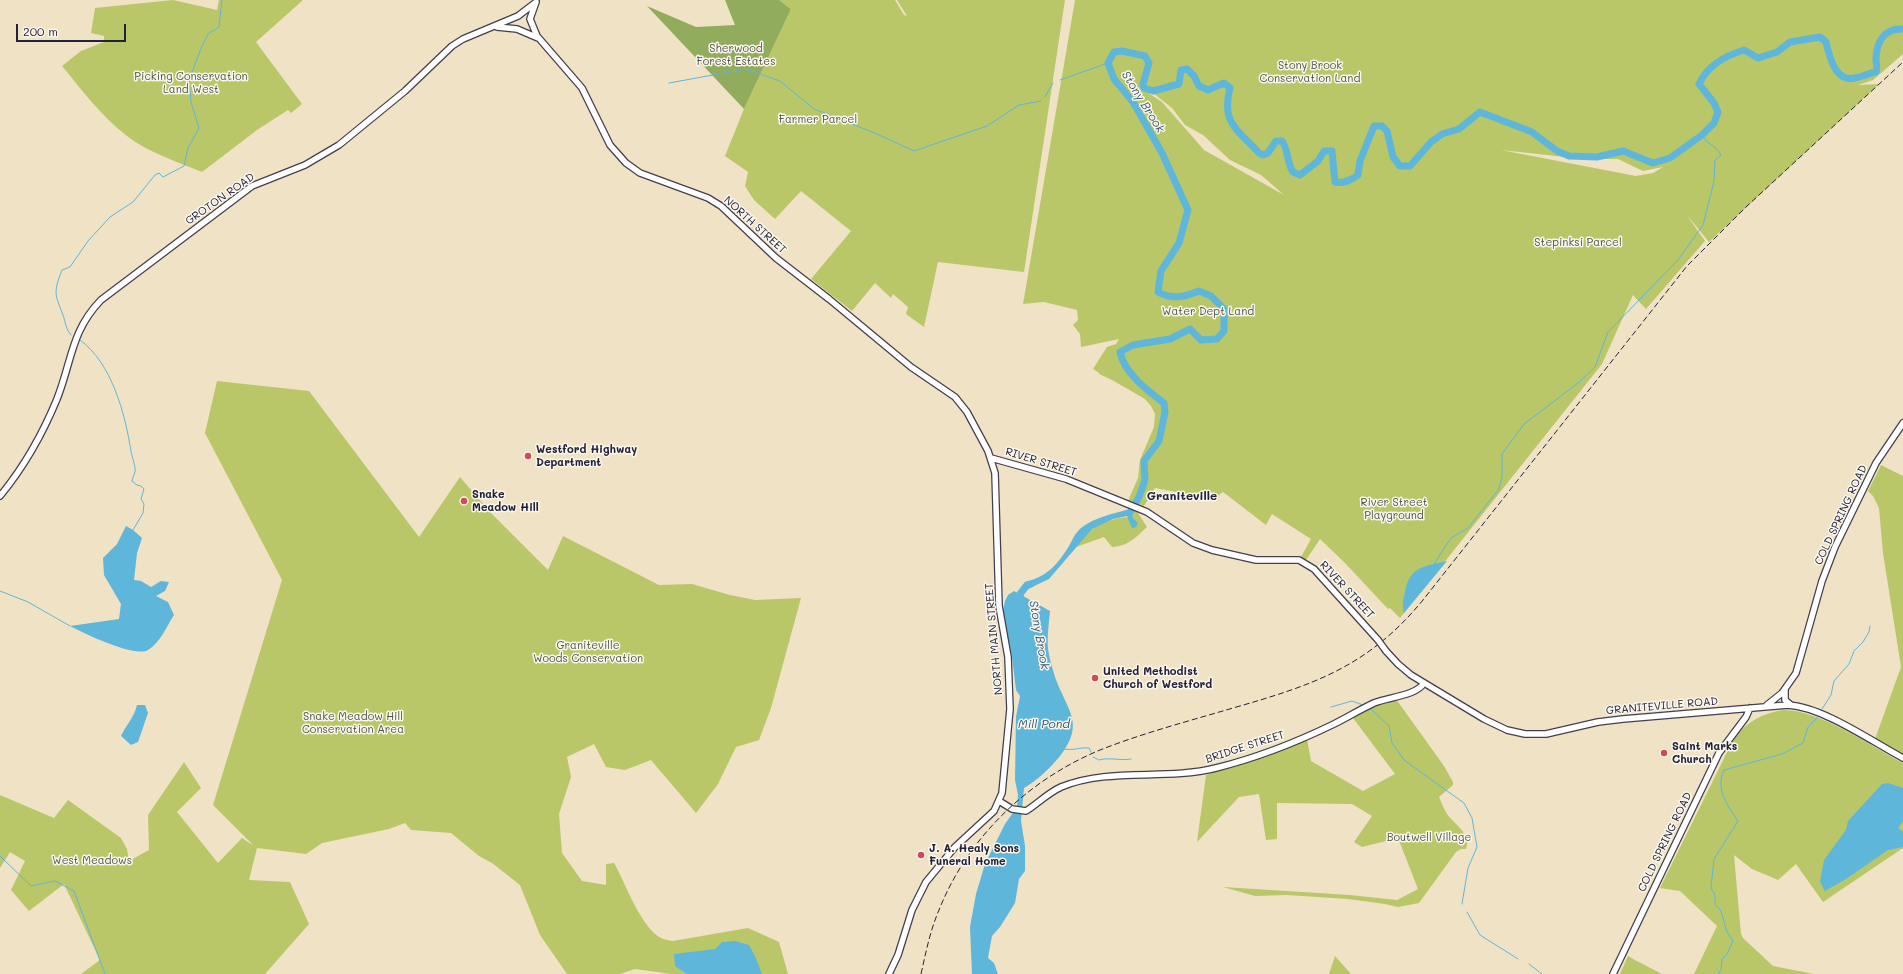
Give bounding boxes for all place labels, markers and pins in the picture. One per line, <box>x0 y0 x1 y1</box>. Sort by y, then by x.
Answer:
place label: Westford Highway Department <box>536 443 637 469</box>
marker: Westford Highway Department <box>523 451 533 461</box>
place label: Snake Meadow Hill <box>472 488 539 514</box>
marker: Snake Meadow Hill <box>459 496 469 506</box>
place label: United Methodist Church of Westford <box>1103 665 1212 691</box>
marker: United Methodist Church of Westford <box>1090 673 1100 683</box>
place label: Saint Marks Church <box>1672 740 1737 766</box>
marker: Saint Marks Church <box>1659 748 1669 758</box>
place label: J. A. Healy Sons Funeral Home <box>929 842 1019 868</box>
marker: J. A. Healy Sons Funeral Home <box>916 850 926 860</box>

